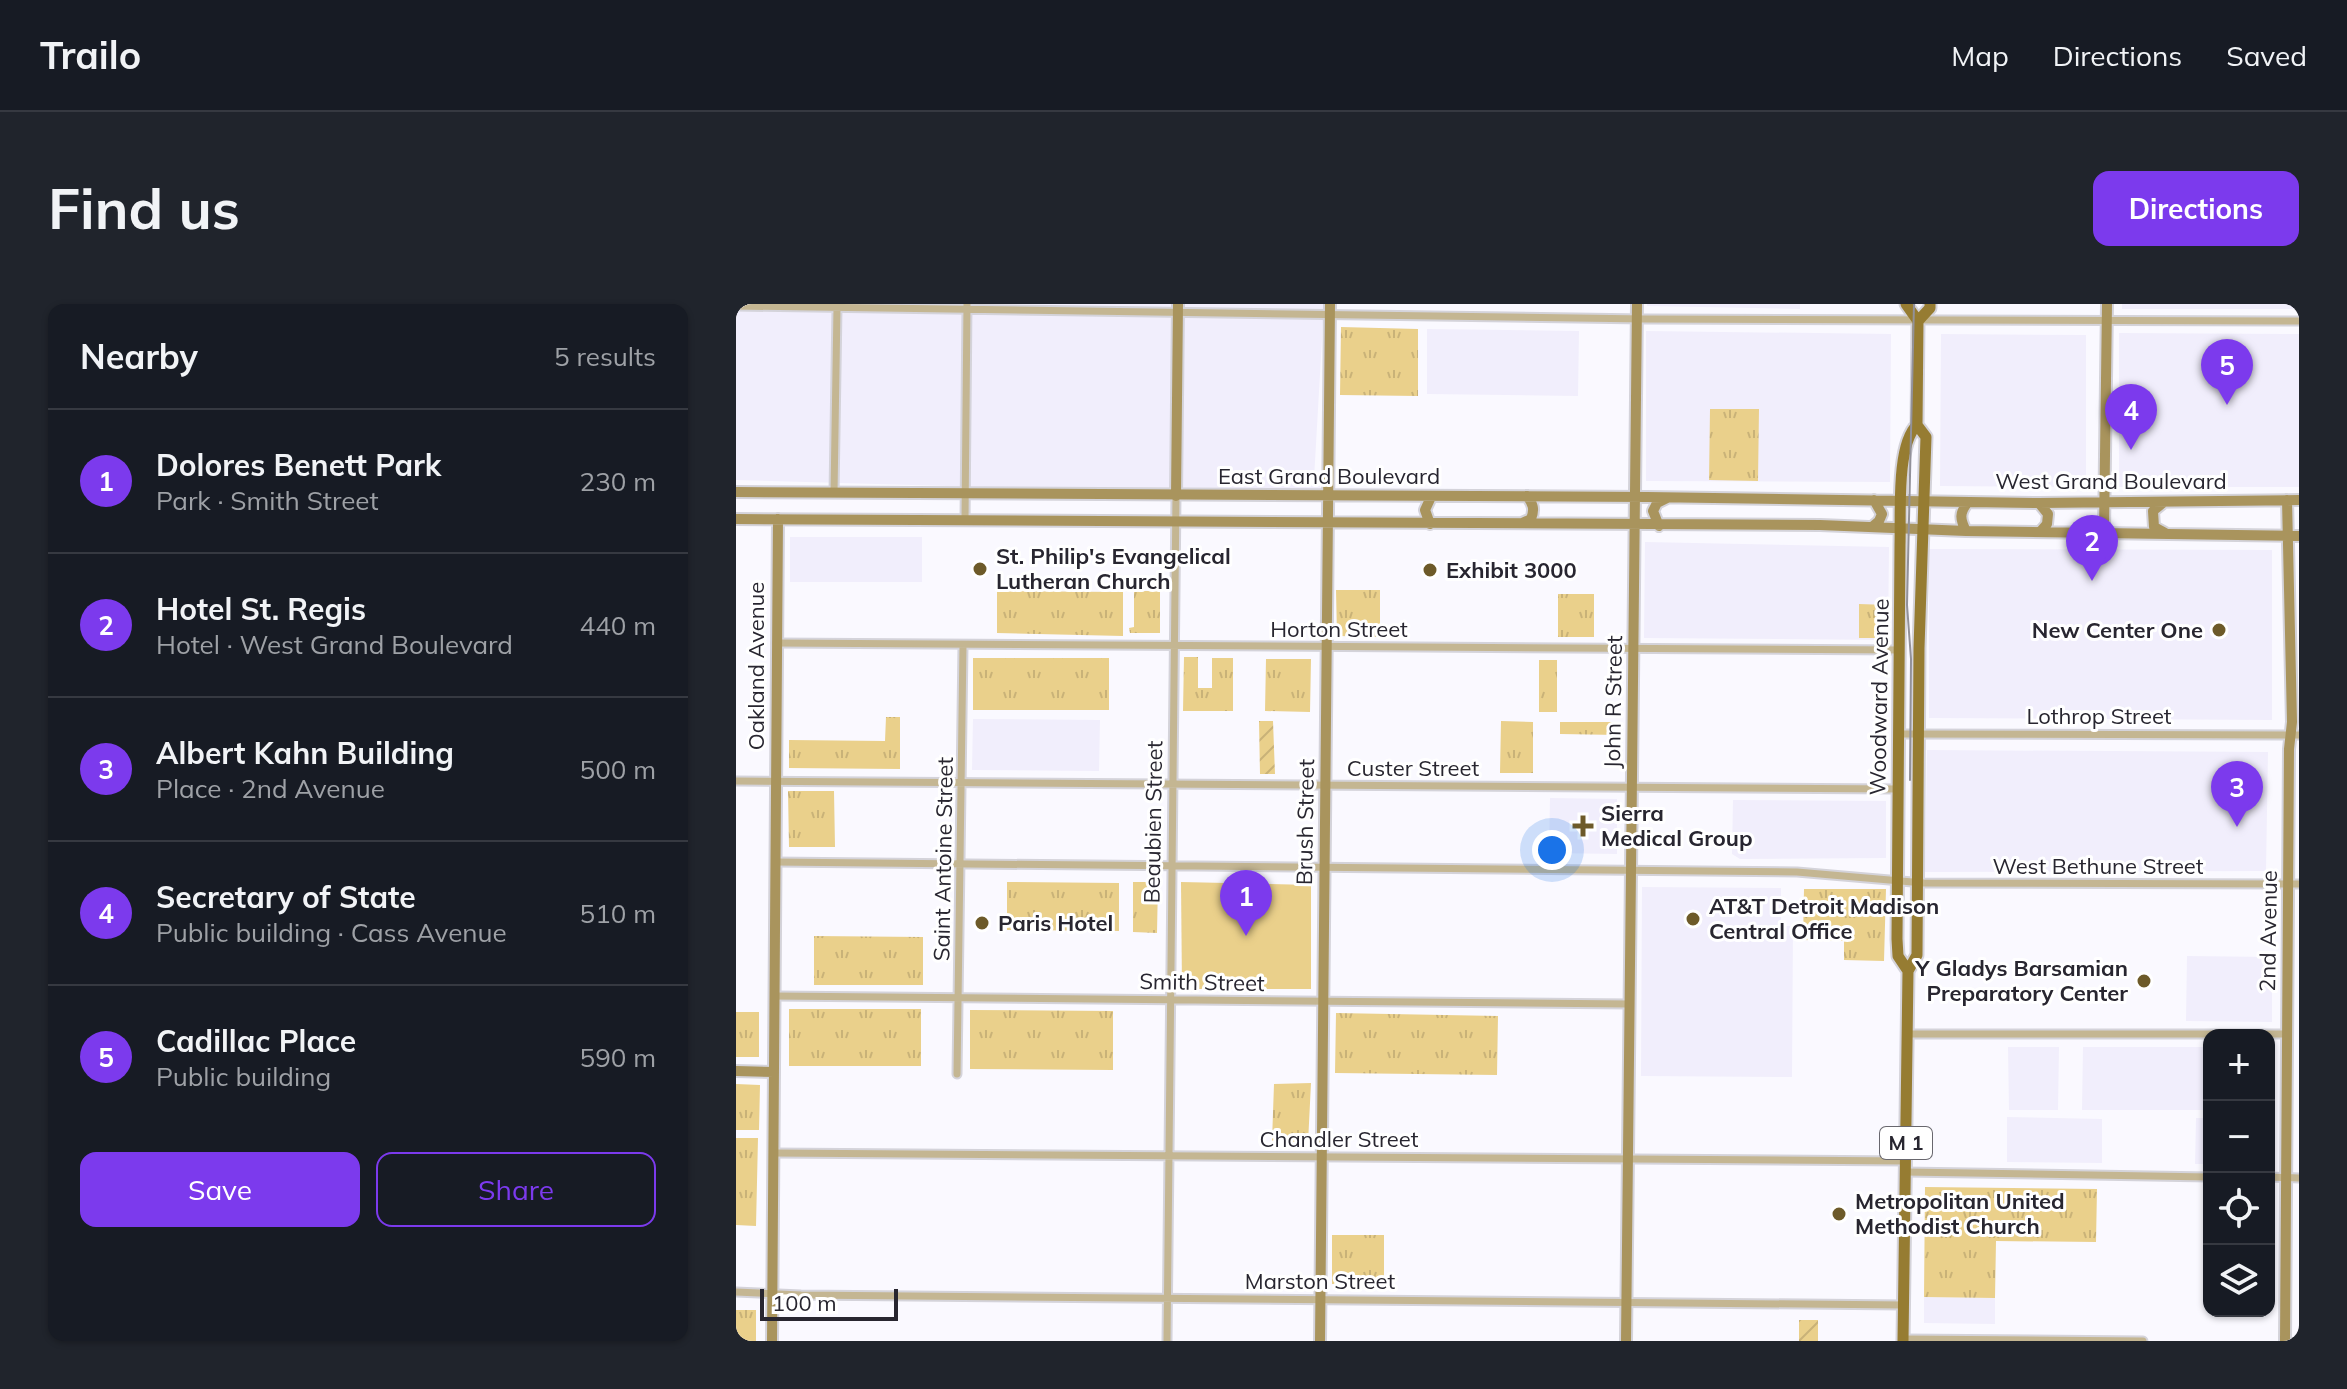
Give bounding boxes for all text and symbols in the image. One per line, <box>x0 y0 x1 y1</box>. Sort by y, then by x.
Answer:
text: Trailo <box>40 31 141 79</box>
text: Map <box>1951 38 2009 73</box>
text: Directions <box>2053 38 2182 73</box>
text: Saved <box>2226 38 2307 73</box>
button: Directions <box>2093 171 2299 246</box>
text: Find us <box>48 173 240 243</box>
text: Nearby <box>80 335 198 378</box>
pin: 5 <box>2201 339 2253 405</box>
text: 5 results <box>554 340 656 373</box>
pin: 4 <box>2105 384 2157 450</box>
text: Dolores Benett Park <box>156 446 441 484</box>
street label: East Grand Boulevard <box>1218 462 1440 490</box>
text: 1 <box>98 465 114 498</box>
text: 230 m <box>580 465 656 498</box>
street label: West Grand Boulevard <box>1995 467 2227 495</box>
text: Park · Smith Street <box>156 484 379 517</box>
pin: 2 <box>2066 515 2118 581</box>
place label: St. Philip's Evangelical Lutheran Church <box>996 542 1231 595</box>
place label: Exhibit 3000 <box>1446 556 1577 584</box>
marker: St. Philip's Evangelical Lutheran Church <box>971 560 989 578</box>
marker: Exhibit 3000 <box>1421 561 1439 579</box>
street label: Oakland Avenue <box>742 582 770 750</box>
text: Hotel St. Regis <box>156 590 366 628</box>
street label: Woodward Avenue <box>1863 598 1895 796</box>
text: 2 <box>98 609 114 642</box>
text: 440 m <box>580 609 656 642</box>
street label: Horton Street <box>1270 615 1408 643</box>
place label: New Center One <box>2032 616 2203 644</box>
marker: New Center One <box>2210 621 2228 639</box>
text: Hotel · West Grand Boulevard <box>156 628 513 661</box>
street label: John R Street <box>1598 635 1628 769</box>
street label: Lothrop Street <box>2026 702 2172 730</box>
text: Albert Kahn Building <box>156 734 454 772</box>
street label: Beaubien Street <box>1138 740 1168 904</box>
text: 3 <box>98 753 114 786</box>
text: 500 m <box>580 753 656 786</box>
street label: Custer Street <box>1347 754 1480 782</box>
street label: Saint Antoine Street <box>927 756 959 961</box>
street label: Brush Street <box>1290 758 1320 885</box>
pin: 3 <box>2211 761 2263 827</box>
text: Place · 2nd Avenue <box>156 772 385 805</box>
place label: Sierra Medical Group <box>1601 799 1753 852</box>
marker: Sierra Medical Group <box>1572 815 1594 837</box>
your location <box>1532 830 1572 870</box>
street label: West Bethune Street <box>1992 852 2204 880</box>
pin: 1 <box>1220 870 1272 936</box>
street label: 2nd Avenue <box>2253 870 2283 992</box>
text: Secretary of State <box>156 878 416 916</box>
place label: AT&T Detroit Madison Central Office <box>1709 892 1939 945</box>
text: 4 <box>98 897 114 930</box>
text: 510 m <box>580 897 656 930</box>
place label: Paris Hotel <box>998 909 1113 937</box>
marker: AT&T Detroit Madison Central Office <box>1684 910 1702 928</box>
marker: Paris Hotel <box>973 914 991 932</box>
text: Public building · Cass Avenue <box>156 916 507 949</box>
place label: Y Gladys Barsamian Preparatory Center <box>1915 954 2128 1007</box>
street label: Smith Street <box>1139 967 1265 997</box>
marker: Y Gladys Barsamian Preparatory Center <box>2135 972 2153 990</box>
text: Cadillac Place <box>156 1022 356 1060</box>
map controls <box>2203 1029 2275 1317</box>
button: + <box>2203 1029 2275 1101</box>
text: 5 <box>98 1041 114 1074</box>
text: 590 m <box>580 1041 656 1074</box>
text: Public building <box>156 1060 331 1093</box>
button: − <box>2203 1101 2275 1173</box>
street label: Chandler Street <box>1259 1125 1419 1153</box>
road number: M 1 <box>1880 1127 1932 1159</box>
button: Save <box>80 1152 360 1227</box>
button: Share <box>376 1152 656 1227</box>
button: locate <box>2203 1173 2275 1245</box>
place label: Metropolitan United Methodist Church <box>1855 1187 2065 1240</box>
marker: Metropolitan United Methodist Church <box>1830 1205 1848 1223</box>
button: layers <box>2203 1245 2275 1317</box>
street label: Marston Street <box>1245 1267 1395 1295</box>
scale bar <box>760 1285 898 1321</box>
text: 100 m <box>772 1289 837 1317</box>

